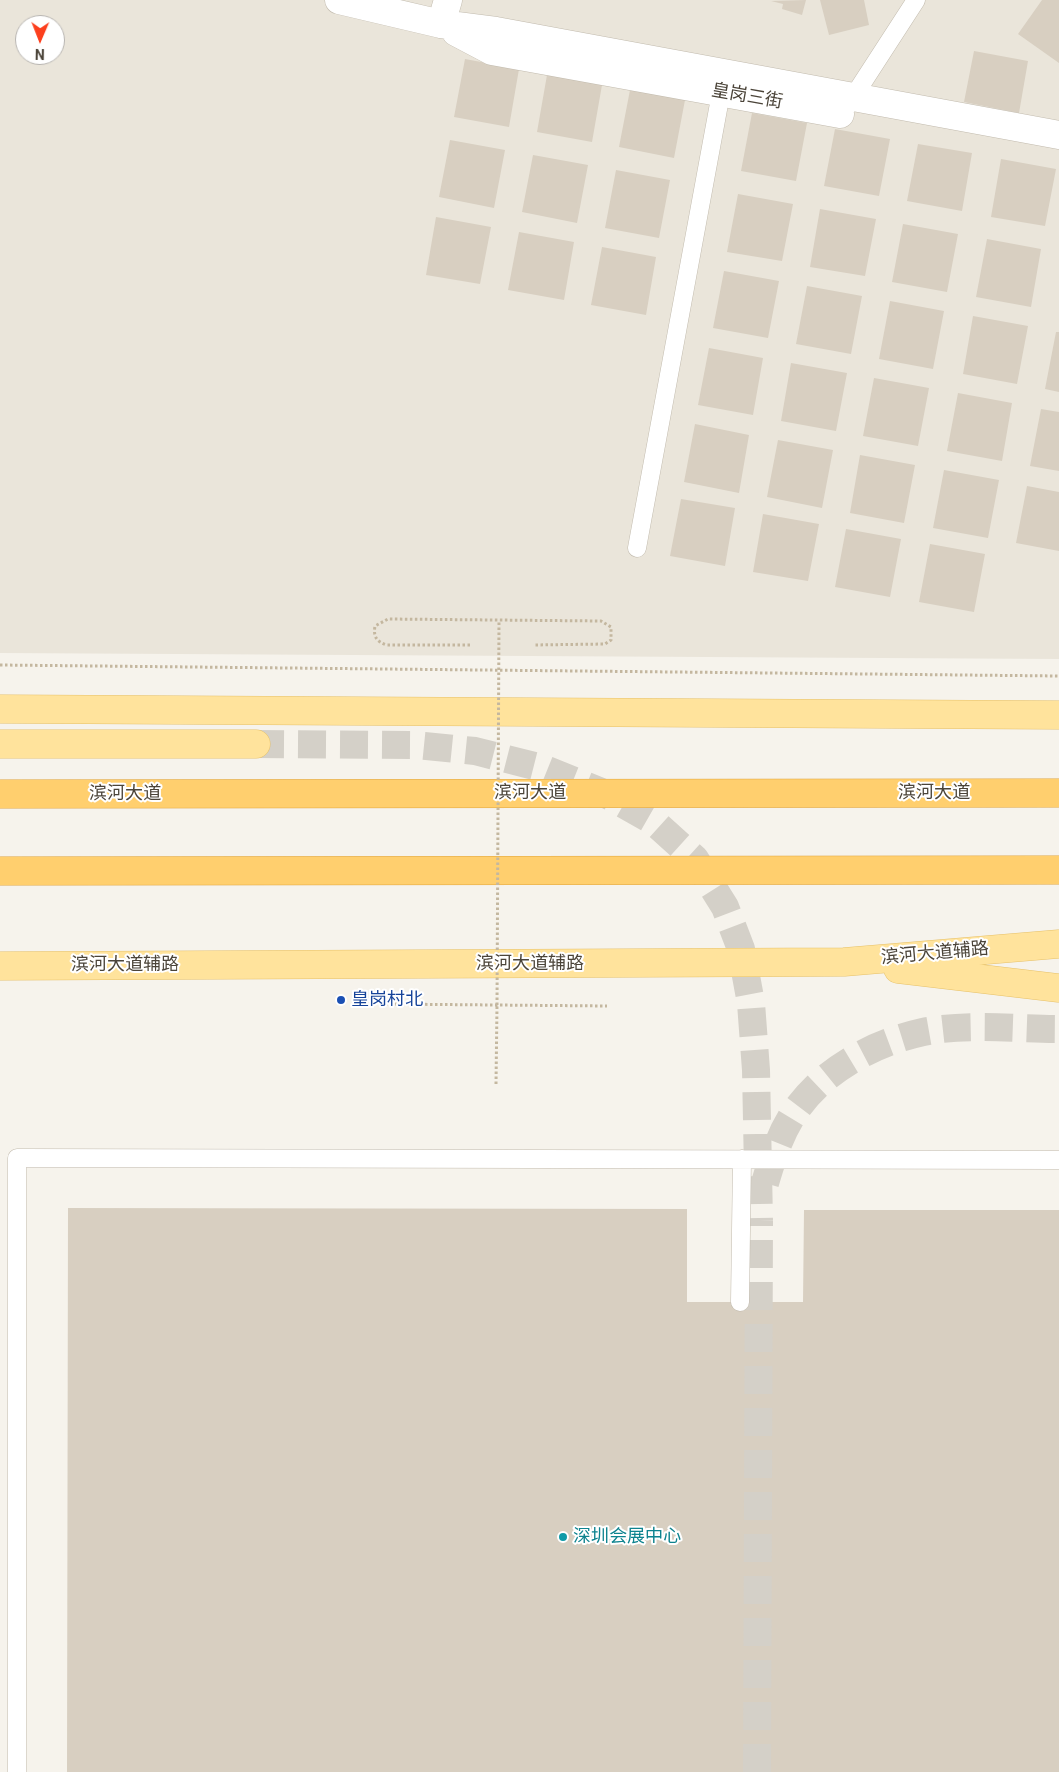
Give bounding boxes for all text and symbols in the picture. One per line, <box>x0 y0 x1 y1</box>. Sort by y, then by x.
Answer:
north arrow <box>15 15 65 65</box>
text: N <box>35 46 45 62</box>
street label: 皇岗三街 <box>710 80 784 114</box>
street label: 滨河大道 <box>494 782 566 804</box>
street label: 滨河大道 <box>898 782 970 804</box>
street label: 滨河大道 <box>89 783 161 805</box>
street label: 滨河大道辅路 <box>880 939 990 969</box>
street label: 滨河大道辅路 <box>476 953 584 975</box>
street label: 滨河大道辅路 <box>71 954 179 976</box>
place label: 皇岗村北 <box>351 989 423 1011</box>
marker: 皇岗村北 <box>335 994 347 1006</box>
place label: 深圳会展中心 <box>573 1526 681 1548</box>
marker: 深圳会展中心 <box>557 1531 569 1543</box>

